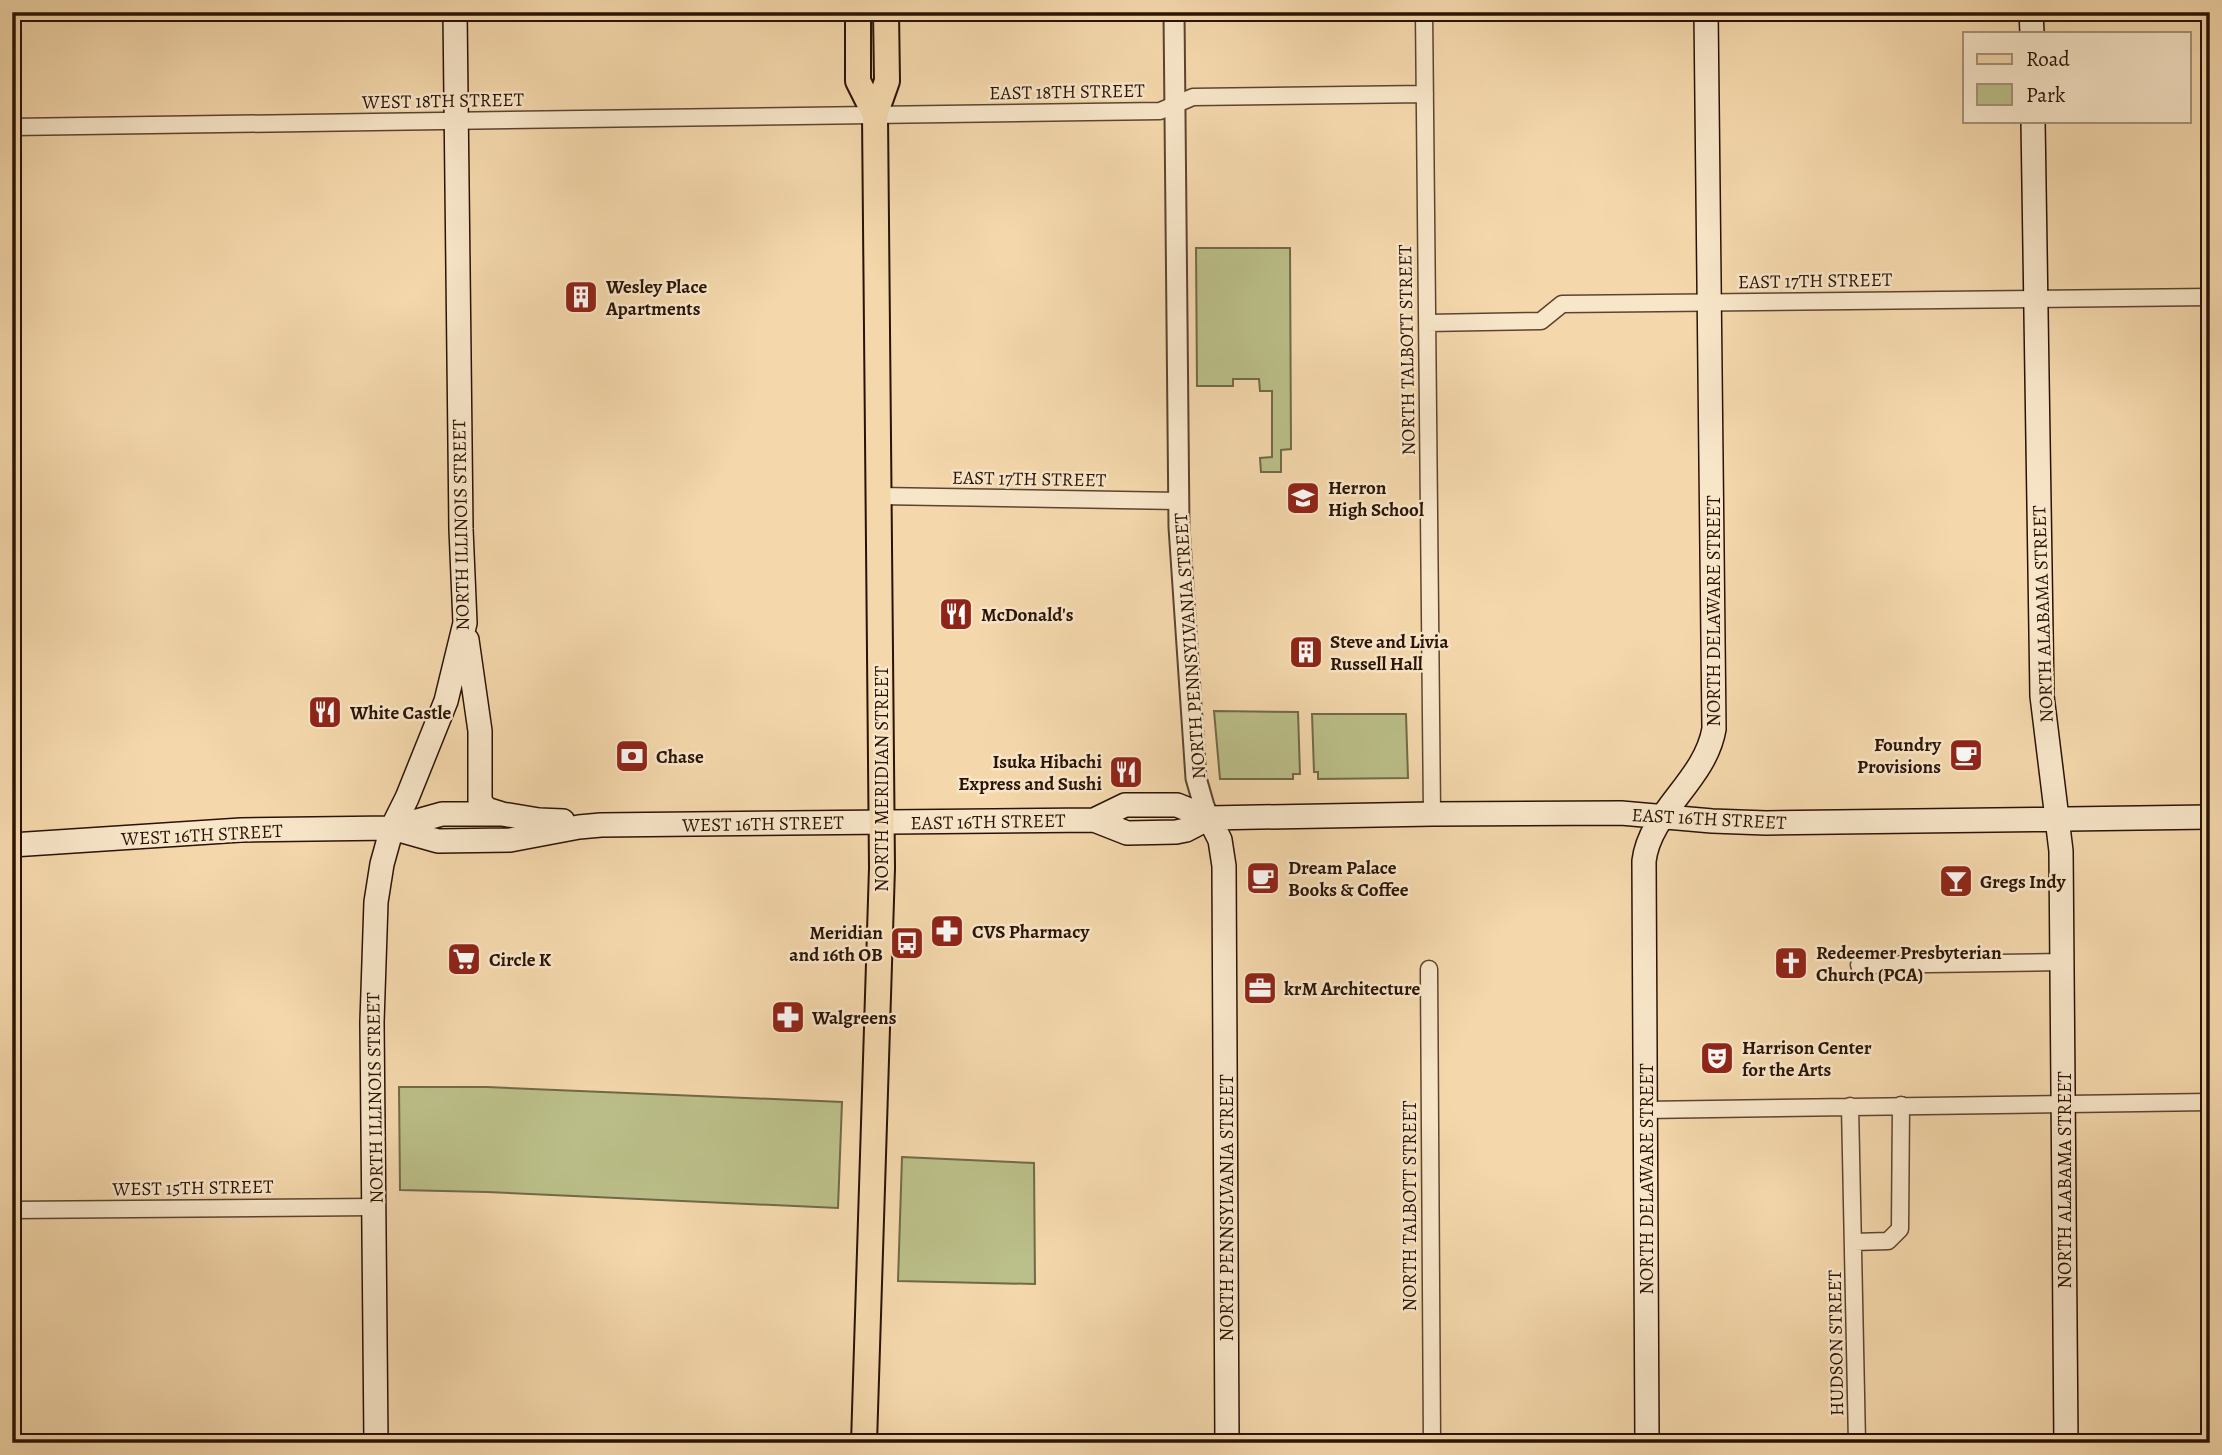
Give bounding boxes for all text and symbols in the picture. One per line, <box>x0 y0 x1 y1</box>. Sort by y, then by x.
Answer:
legend <box>1963 32 2190 122</box>
text: Road <box>2026 45 2070 73</box>
street label: EAST 18TH STREET <box>989 78 1146 106</box>
text: Park <box>2026 81 2066 109</box>
street label: WEST 18TH STREET <box>361 87 525 115</box>
street label: NORTH TALBOTT STREET <box>1392 244 1422 456</box>
street label: EAST 17TH STREET <box>1738 267 1893 295</box>
place label: Wesley Place Apartments <box>605 274 707 322</box>
building icon: Wesley Place Apartments <box>562 278 600 316</box>
street label: NORTH ILLINOIS STREET <box>446 418 476 631</box>
street label: EAST 17TH STREET <box>952 465 1107 493</box>
place label: Herron High School <box>1328 475 1424 523</box>
school or university icon: Herron High School <box>1284 479 1322 517</box>
street label: NORTH DELAWARE STREET <box>1701 495 1727 727</box>
street label: NORTH ALABAMA STREET <box>2026 504 2060 723</box>
street label: NORTH PENNSYLVANIA STREET <box>1168 511 1212 780</box>
restaurant icon: McDonald's <box>937 595 975 633</box>
place label: McDonald's <box>981 602 1074 628</box>
place label: Steve and Livia Russell Hall <box>1330 629 1449 677</box>
building icon: Steve and Livia Russell Hall <box>1287 633 1325 671</box>
street label: NORTH MERIDIAN STREET <box>869 665 895 892</box>
restaurant icon: White Castle <box>306 693 344 731</box>
place label: White Castle <box>349 700 451 726</box>
place label: Foundry Provisions <box>1857 732 1942 780</box>
cafe icon: Foundry Provisions <box>1947 736 1985 774</box>
bank icon: Chase <box>613 737 651 775</box>
place label: Chase <box>656 744 704 770</box>
place label: Isuka Hibachi Express and Sushi <box>958 749 1102 797</box>
restaurant icon: Isuka Hibachi Express and Sushi <box>1107 753 1145 791</box>
street label: EAST 16TH STREET <box>1631 802 1788 836</box>
street label: EAST 16TH STREET <box>910 808 1066 836</box>
street label: WEST 16TH STREET <box>681 810 845 838</box>
street label: WEST 16TH STREET <box>120 818 284 852</box>
place label: Dream Palace Books & Coffee <box>1288 855 1409 903</box>
cafe icon: Dream Palace Books & Coffee <box>1244 859 1282 897</box>
bar icon: Gregs Indy <box>1937 862 1975 900</box>
place label: Gregs Indy <box>1980 869 2067 895</box>
pharmacy icon: CVS Pharmacy <box>928 912 966 950</box>
place label: CVS Pharmacy <box>972 919 1090 945</box>
place label: Meridian and 16th OB <box>789 920 883 968</box>
bus stop icon: Meridian and 16th OB <box>888 924 926 962</box>
supermarket icon: Circle K <box>445 940 483 978</box>
place label: Redeemer Presbyterian Church (PCA) <box>1816 940 2002 988</box>
church icon: Redeemer Presbyterian Church (PCA) <box>1772 944 1810 982</box>
place label: Circle K <box>489 947 552 973</box>
office icon: krM Architecture <box>1241 969 1279 1007</box>
place label: krM Architecture <box>1284 976 1421 1002</box>
street label: NORTH ILLINOIS STREET <box>360 991 390 1204</box>
pharmacy icon: Walgreens <box>769 998 807 1036</box>
place label: Walgreens <box>811 1005 897 1031</box>
place label: Harrison Center for the Arts <box>1742 1035 1872 1083</box>
theatre icon: Harrison Center for the Arts <box>1698 1039 1736 1077</box>
street label: NORTH DELAWARE STREET <box>1634 1063 1660 1295</box>
street label: NORTH ALABAMA STREET <box>2052 1071 2078 1289</box>
street label: NORTH PENNSYLVANIA STREET <box>1214 1074 1240 1342</box>
street label: NORTH TALBOTT STREET <box>1397 1100 1423 1311</box>
street label: WEST 15TH STREET <box>111 1174 274 1202</box>
street label: HUDSON STREET <box>1822 1269 1850 1416</box>

